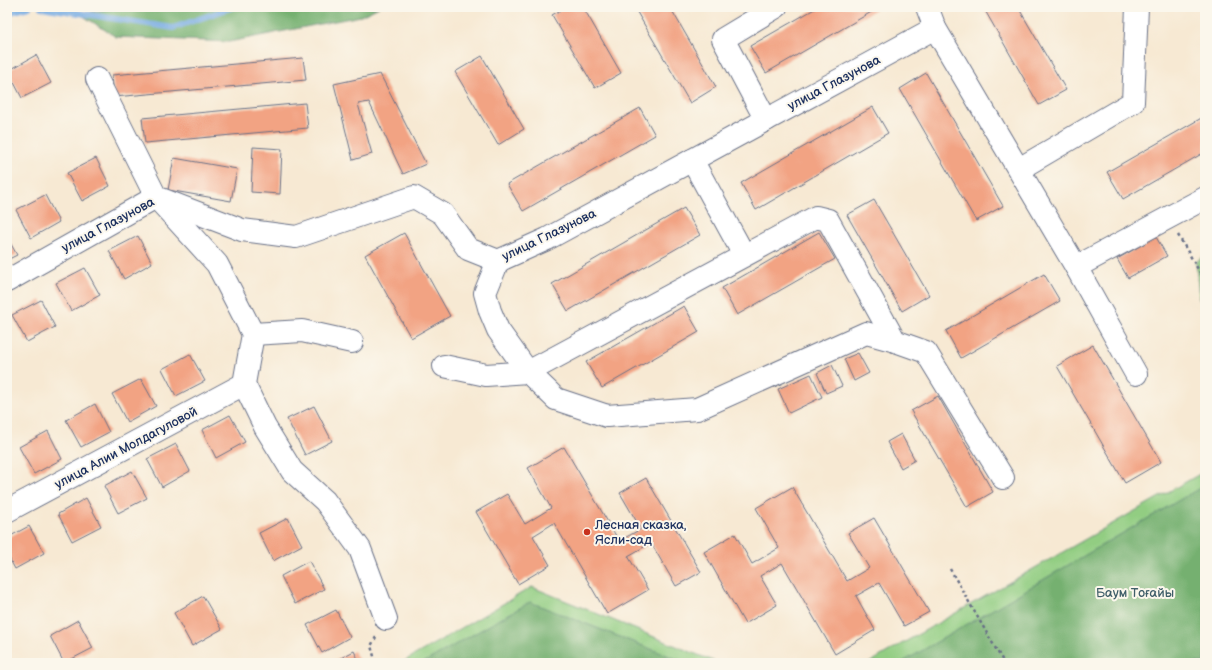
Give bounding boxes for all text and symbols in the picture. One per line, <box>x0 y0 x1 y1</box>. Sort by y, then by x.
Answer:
street label: улица Глазунова <box>785 52 883 114</box>
street label: улица Глазунова <box>59 194 157 256</box>
street label: улица Глазунова <box>499 205 599 265</box>
street label: улица Алии Молдагуловой <box>52 403 200 493</box>
place label: Лесная сказка, Ясли-сад <box>594 517 686 548</box>
marker: Лесная сказка, Ясли-сад <box>582 527 592 537</box>
park label: Баум Тоғайы <box>1096 585 1174 601</box>

